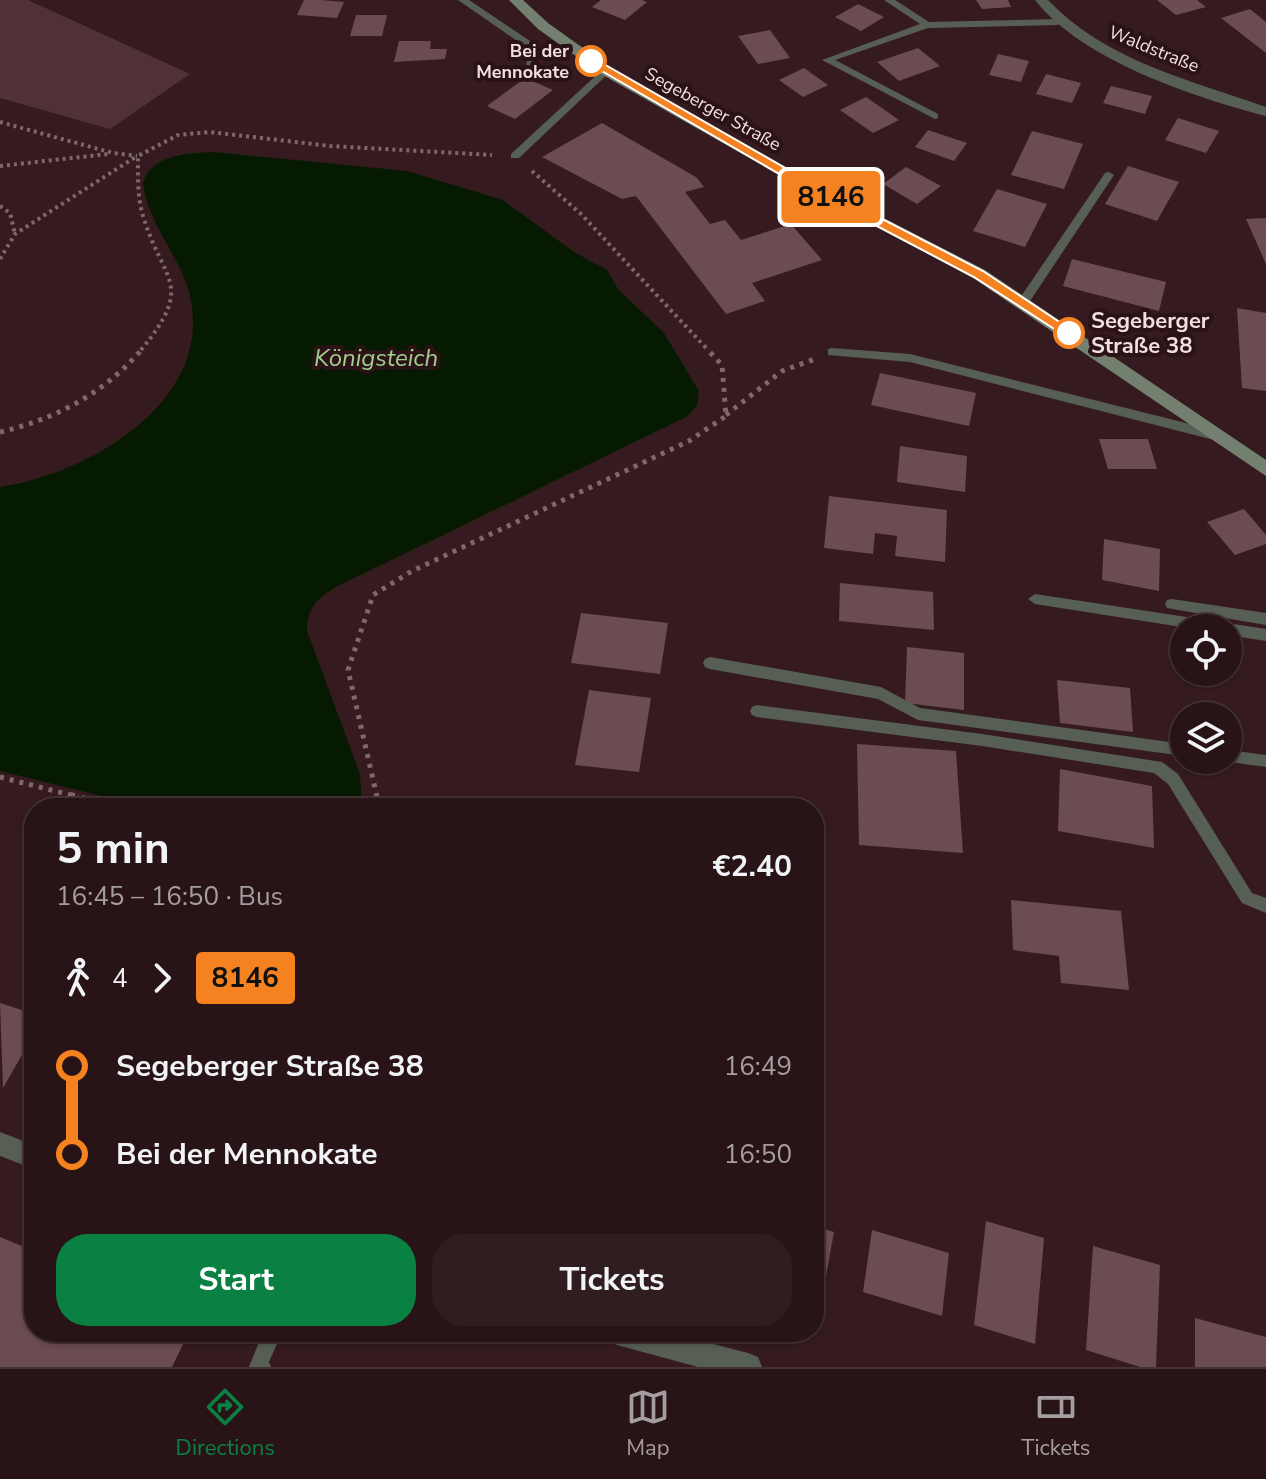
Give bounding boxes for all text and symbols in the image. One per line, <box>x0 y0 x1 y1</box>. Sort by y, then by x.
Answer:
street label: Waldstraße <box>1105 20 1203 78</box>
place label: Bei der Mennokate <box>476 39 569 84</box>
marker: Bei der Mennokate <box>576 46 606 76</box>
street label: Segeberger Straße <box>641 62 785 156</box>
line badge: 8146 <box>775 171 887 223</box>
text: 8146 <box>797 178 865 216</box>
place label: Segeberger Straße 38 <box>1091 306 1210 361</box>
marker: Segeberger Straße 38 <box>1054 318 1084 348</box>
water label: Königsteich <box>314 342 438 374</box>
map controls <box>1170 614 1242 774</box>
button: locate <box>1170 614 1242 686</box>
button: layers <box>1170 702 1242 774</box>
text: 5 min <box>56 819 170 879</box>
text: €2.40 <box>713 846 792 887</box>
text: 16:45 – 16:50 · Bus <box>56 879 283 914</box>
icon: walk <box>56 956 100 1000</box>
icon: forward <box>140 956 184 1000</box>
text: 8146 <box>212 959 279 997</box>
text: 4 <box>112 961 128 996</box>
text: Segeberger Straße 38 <box>116 1046 424 1087</box>
text: 16:49 <box>724 1049 792 1084</box>
text: Bei der Mennokate <box>116 1134 377 1175</box>
text: 16:50 <box>724 1137 792 1172</box>
button: Start <box>56 1234 416 1326</box>
button: Tickets <box>432 1234 792 1326</box>
tab: Directions <box>176 1385 275 1463</box>
tab: Map <box>626 1385 670 1463</box>
tab: Tickets <box>1021 1385 1090 1463</box>

